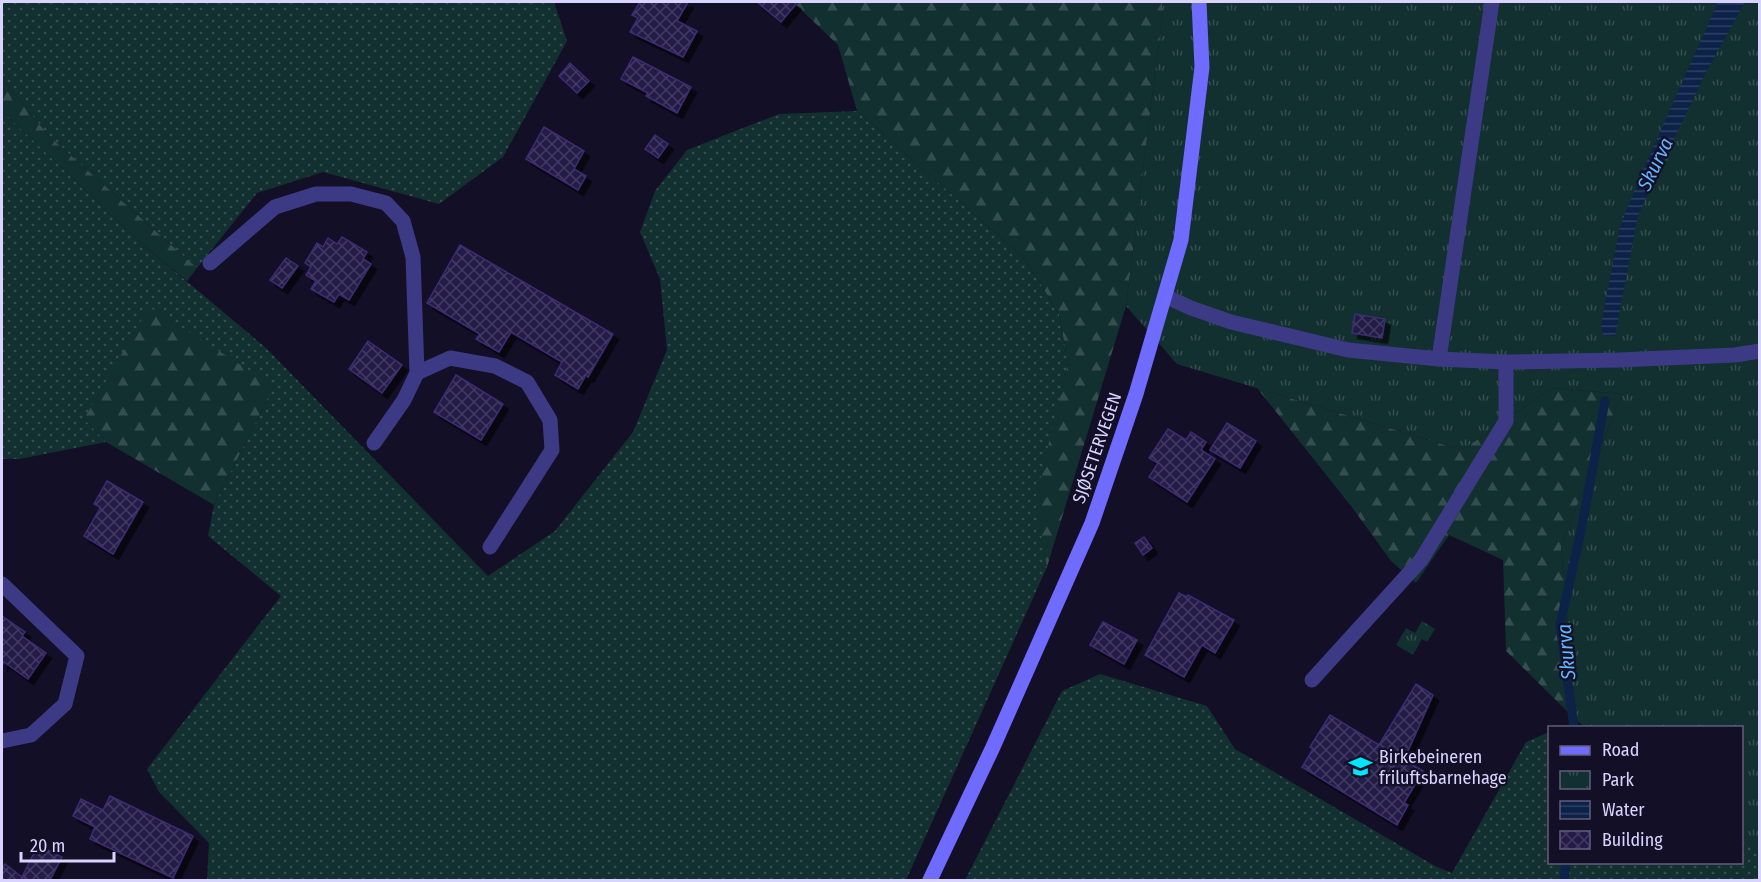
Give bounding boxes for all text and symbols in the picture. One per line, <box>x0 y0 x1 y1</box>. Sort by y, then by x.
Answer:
water label: Skurva <box>1631 134 1678 195</box>
street label: SJØSETERVEGEN <box>1068 390 1126 506</box>
water label: Skurva <box>1552 623 1580 682</box>
legend <box>1548 726 1743 864</box>
text: Road <box>1602 739 1639 761</box>
place label: Birkebeineren friluftsbarnehage <box>1379 746 1507 789</box>
school or university icon: Birkebeineren friluftsbarnehage <box>1348 754 1374 780</box>
text: Park <box>1602 769 1635 791</box>
text: Water <box>1602 799 1645 821</box>
scale bar <box>21 825 114 863</box>
text: Building <box>1602 829 1663 851</box>
text: 20 m <box>30 835 65 857</box>

